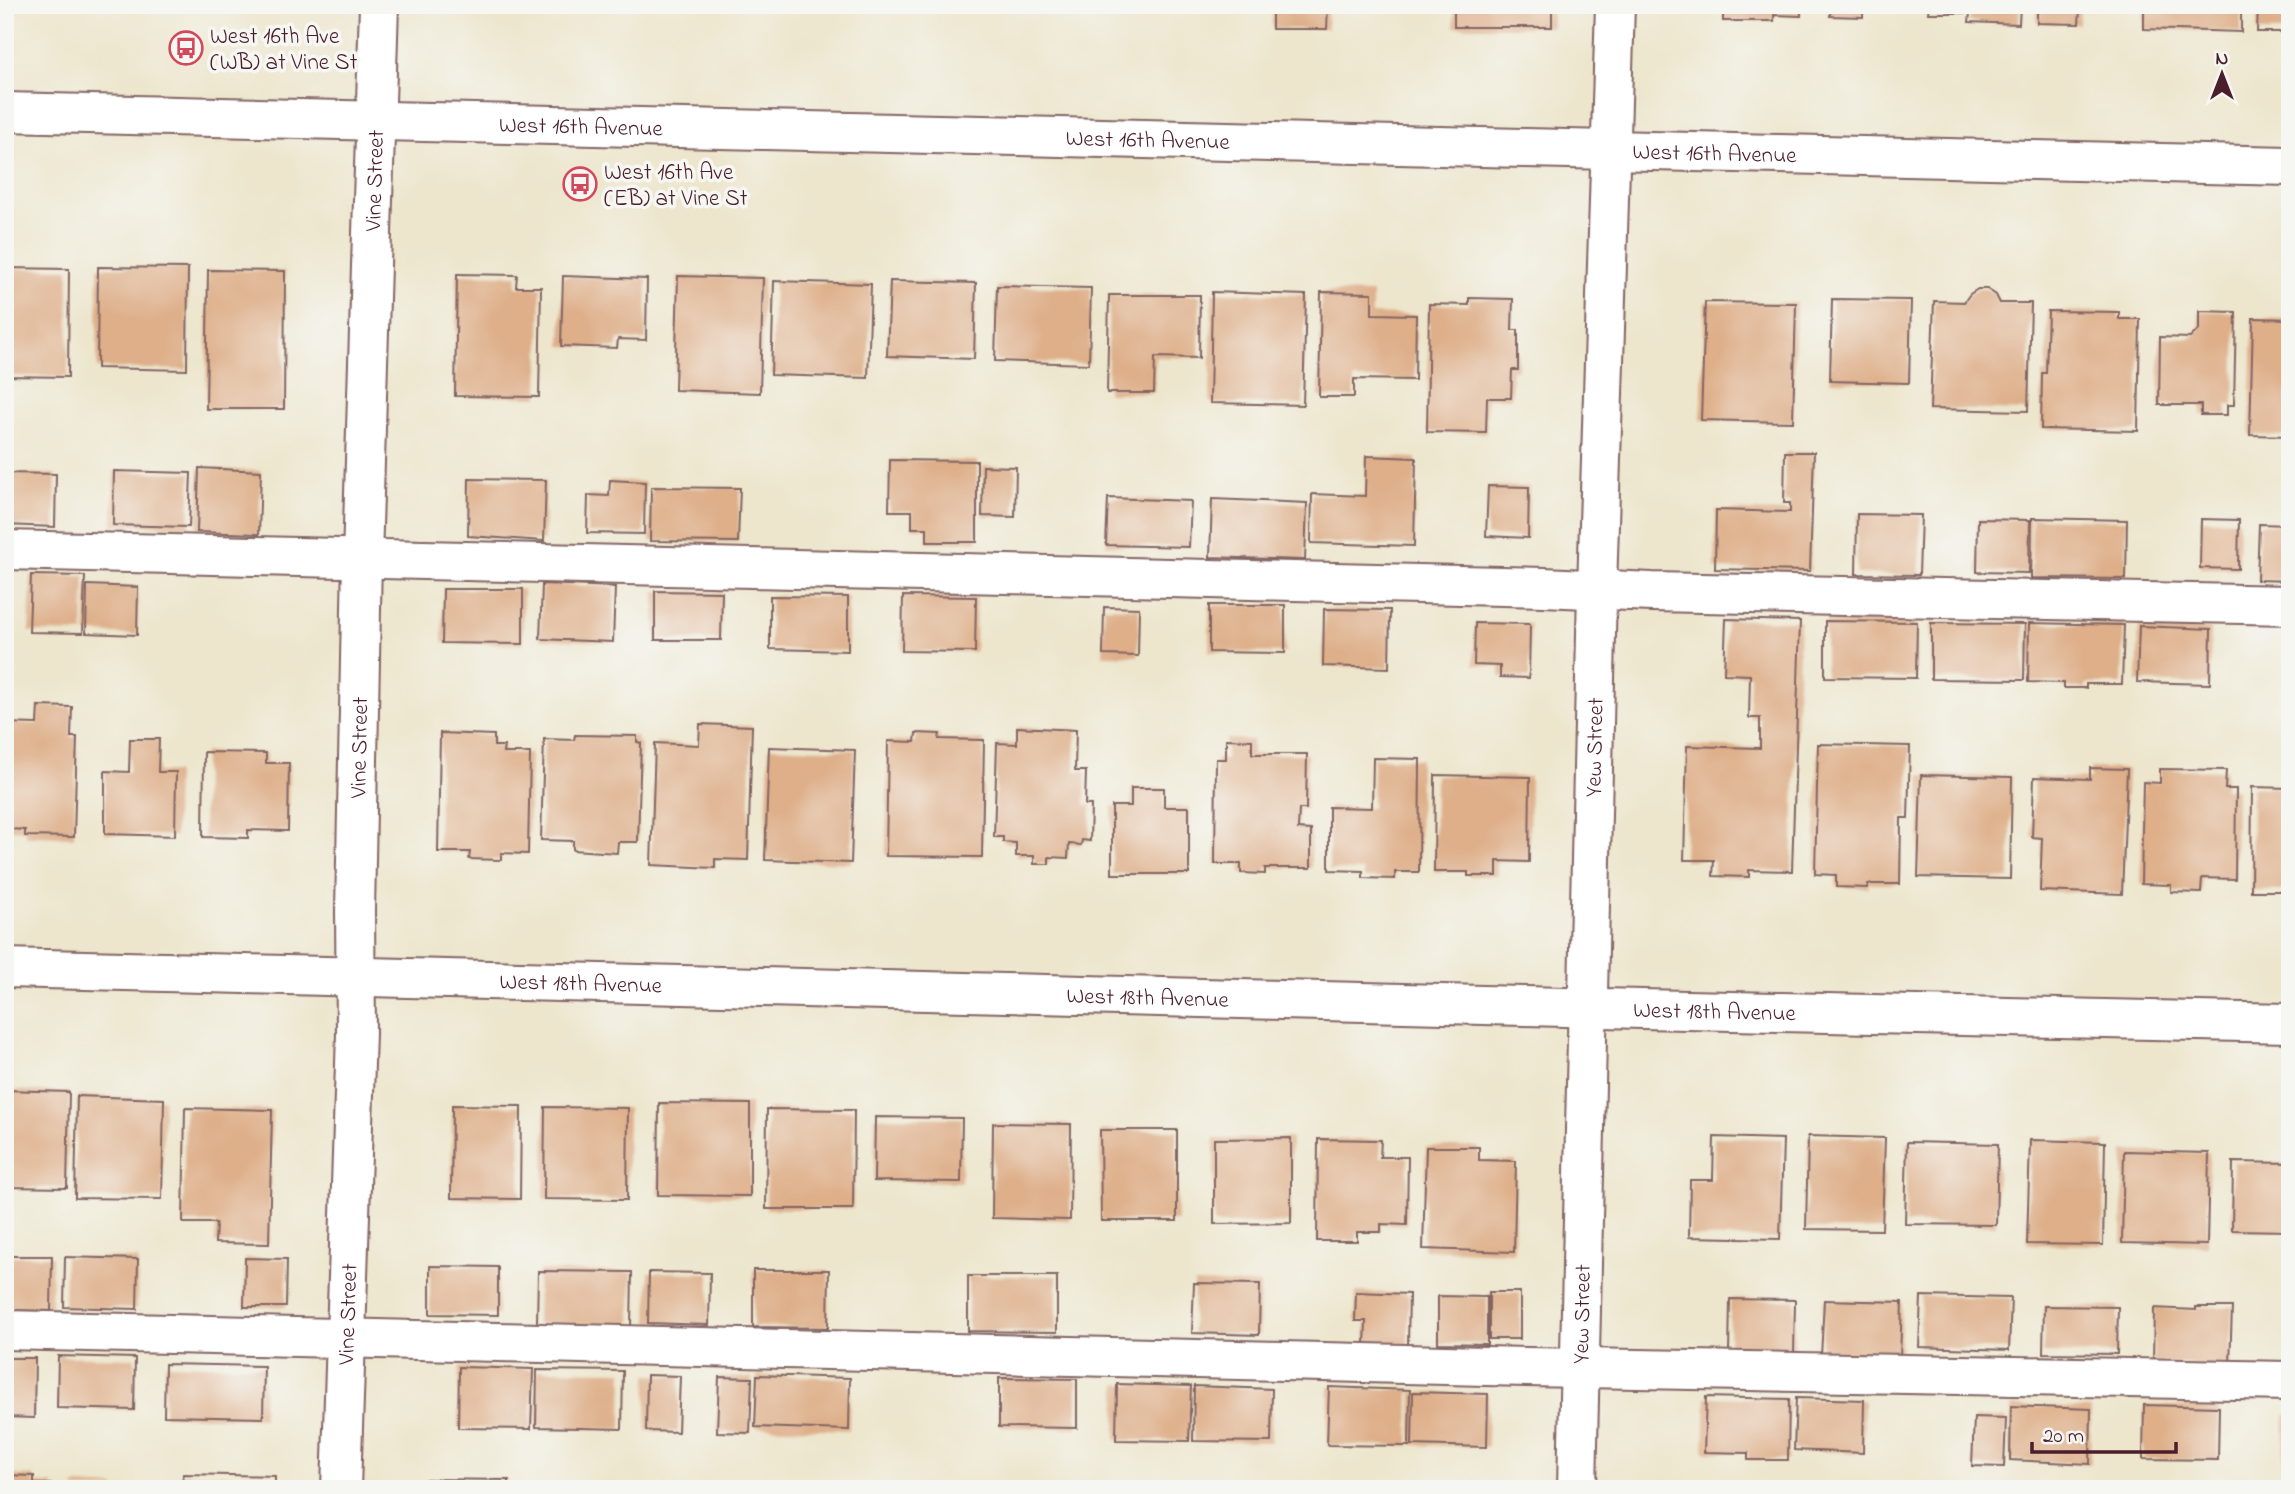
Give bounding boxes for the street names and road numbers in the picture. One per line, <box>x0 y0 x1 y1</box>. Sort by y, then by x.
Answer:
street label: West 16th Avenue <box>498 110 664 147</box>
street label: West 16th Avenue <box>1065 123 1231 160</box>
street label: Vine Street <box>358 129 394 233</box>
street label: West 16th Avenue <box>1632 136 1798 173</box>
street label: Vine Street <box>343 696 378 799</box>
street label: Yew Street <box>1578 697 1614 797</box>
street label: West 18th Avenue <box>499 966 663 1003</box>
street label: West 18th Avenue <box>1066 981 1230 1018</box>
street label: West 18th Avenue <box>1633 995 1797 1031</box>
street label: Vine Street <box>331 1263 367 1366</box>
street label: Yew Street <box>1566 1264 1601 1364</box>

